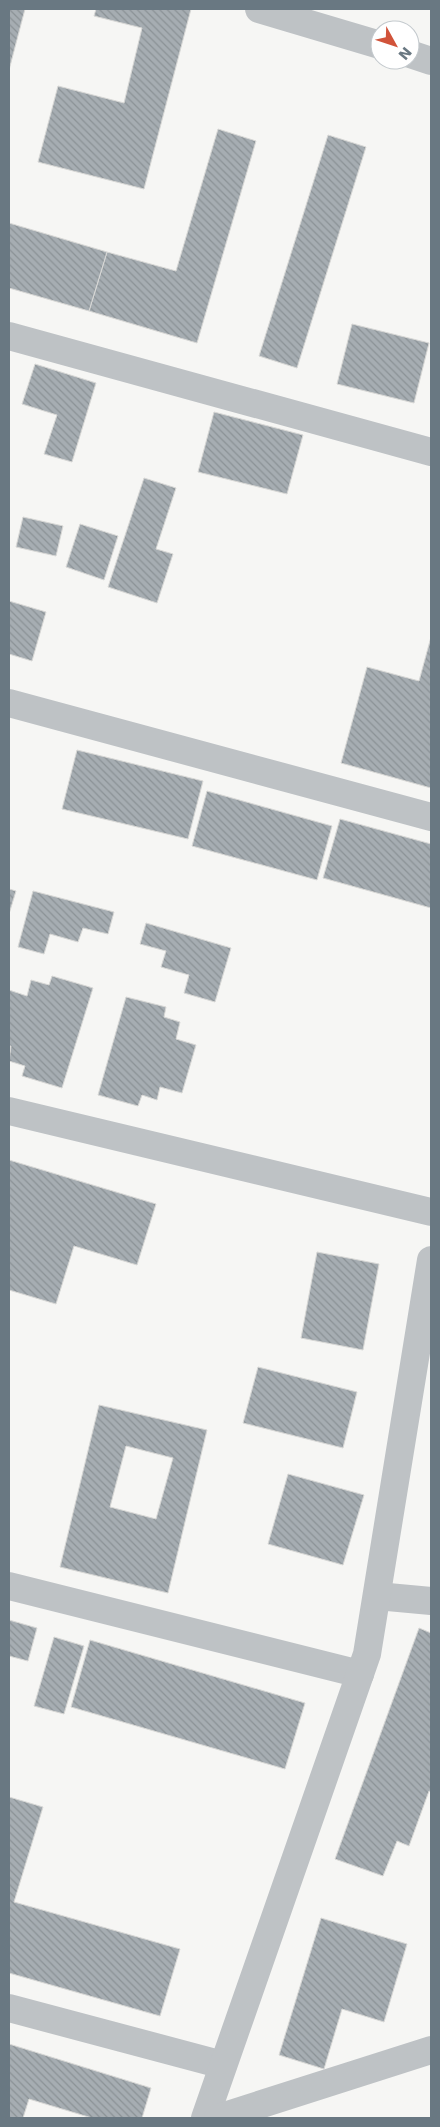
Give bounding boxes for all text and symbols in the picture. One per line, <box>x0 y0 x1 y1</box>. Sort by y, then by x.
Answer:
north arrow <box>370 20 420 70</box>
text: N <box>395 44 415 63</box>

